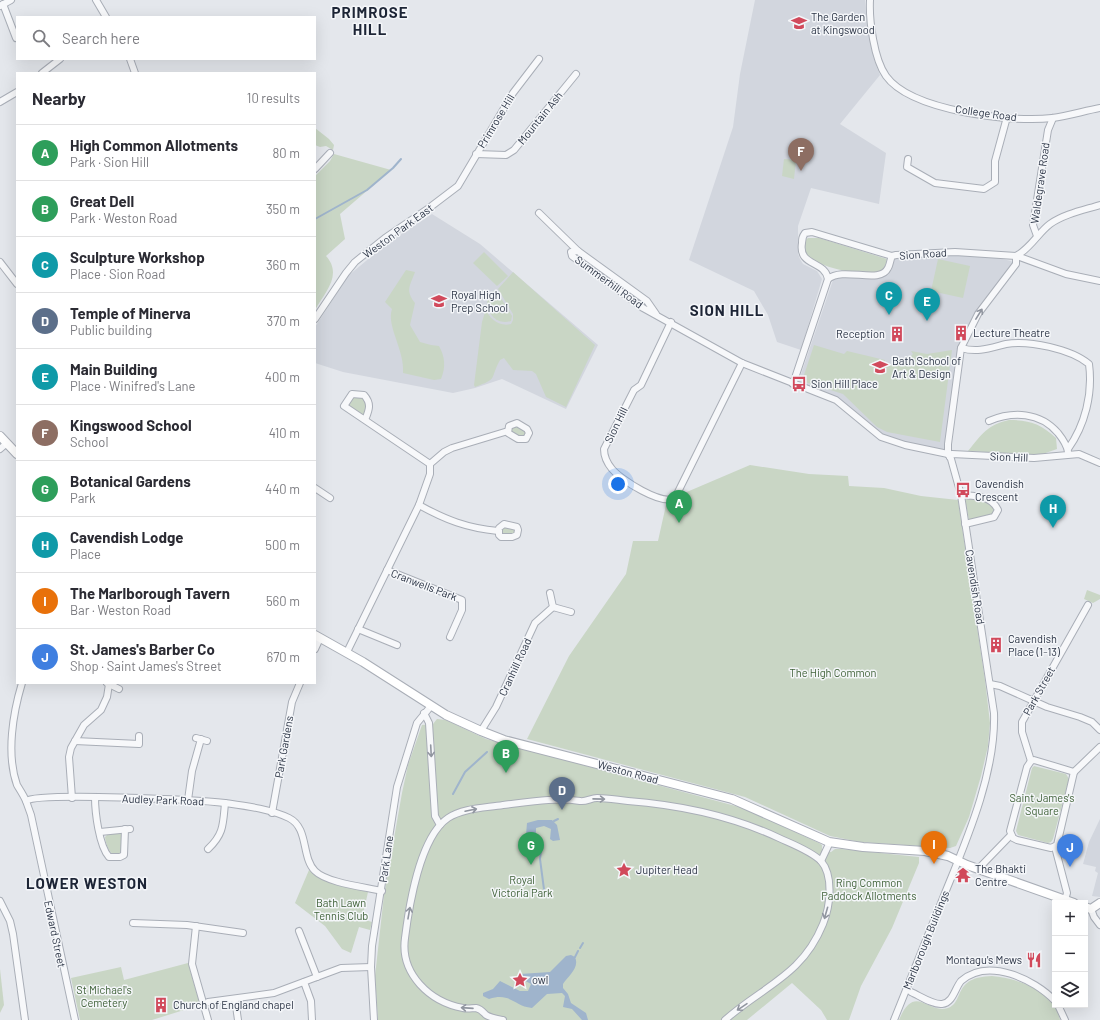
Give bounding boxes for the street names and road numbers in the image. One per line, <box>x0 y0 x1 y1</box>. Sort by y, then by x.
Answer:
street label: Mountain Ash <box>514 89 565 147</box>
street label: Primrose Hill <box>474 91 517 150</box>
street label: College Road <box>955 102 1018 123</box>
street label: Waldegrave Road <box>1027 141 1052 224</box>
street label: Weston Park East <box>360 201 435 260</box>
street label: Sion Road <box>899 245 947 262</box>
street label: Summerhill Road <box>573 253 646 311</box>
street label: Sion Hill <box>601 405 630 445</box>
street label: Sion Hill <box>990 449 1028 464</box>
street label: Cavendish Road <box>963 549 988 625</box>
street label: Cranwells Park <box>389 566 460 603</box>
street label: Cranhill Road <box>495 636 534 698</box>
street label: Park Street <box>1020 664 1057 717</box>
street label: Park Gardens <box>272 715 295 779</box>
street label: Weston Road <box>596 757 660 786</box>
street label: Audley Park Road <box>122 792 204 807</box>
street label: Park Lane <box>376 834 395 883</box>
street label: Marlborough Buildings <box>900 888 951 991</box>
street label: Edward Street <box>42 899 69 969</box>

